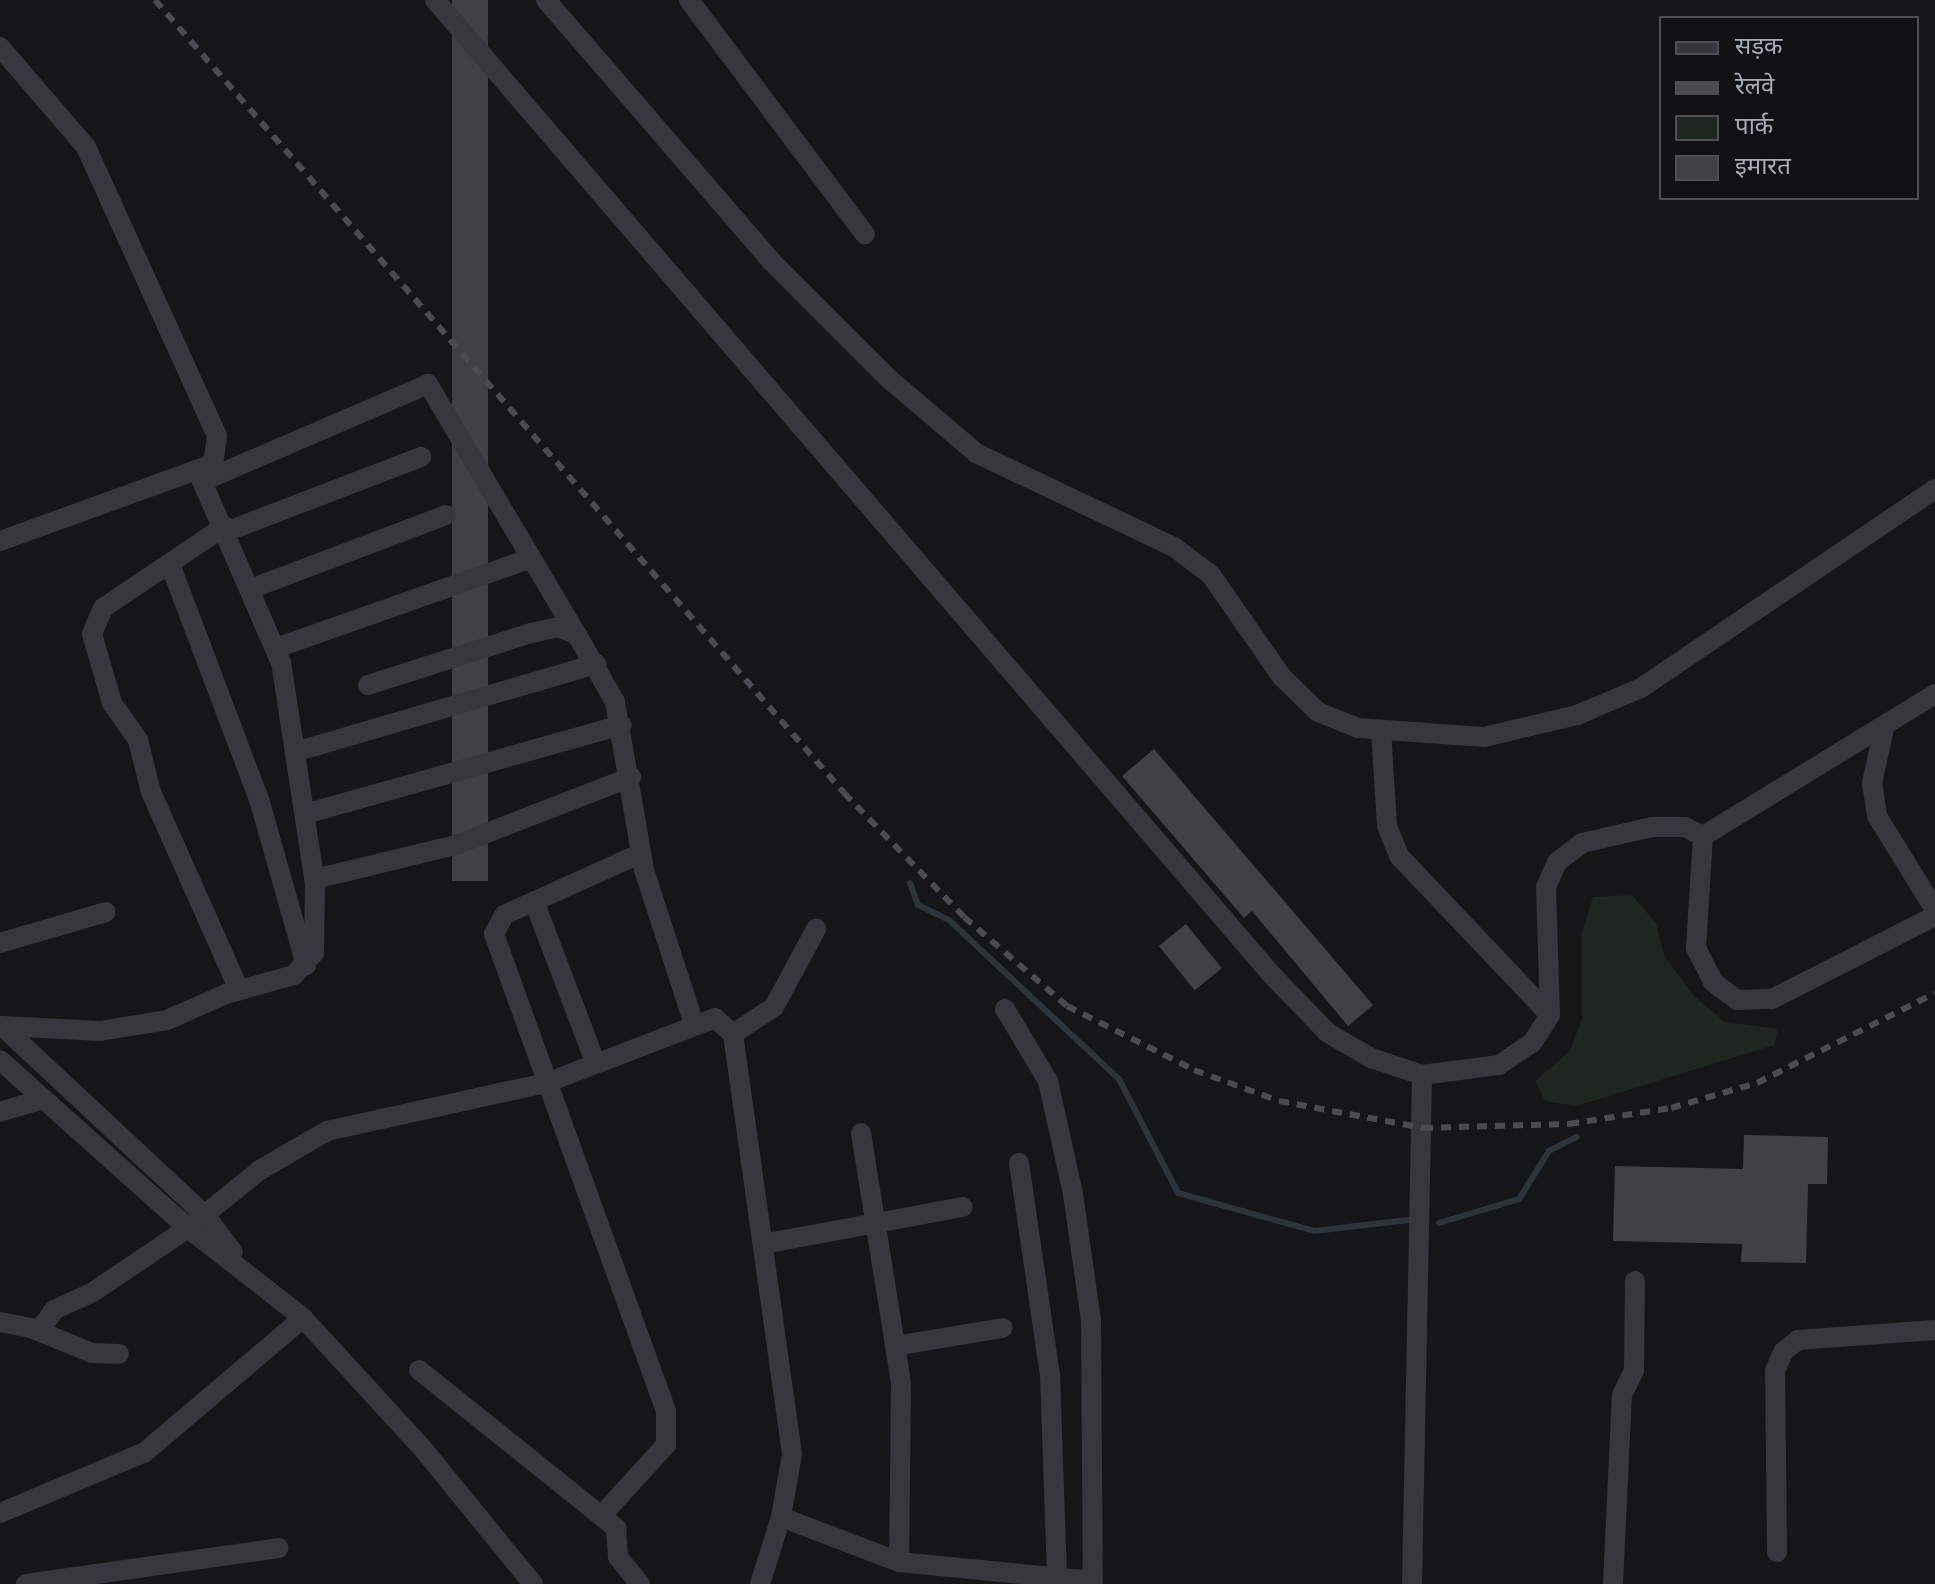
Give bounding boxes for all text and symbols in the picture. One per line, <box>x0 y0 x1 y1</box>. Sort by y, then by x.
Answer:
legend <box>1659 16 1919 200</box>
text: सड़क <box>1735 32 1783 59</box>
text: रेलवे <box>1735 72 1774 99</box>
text: पार्क <box>1735 112 1773 139</box>
text: इमारत <box>1735 152 1791 179</box>

